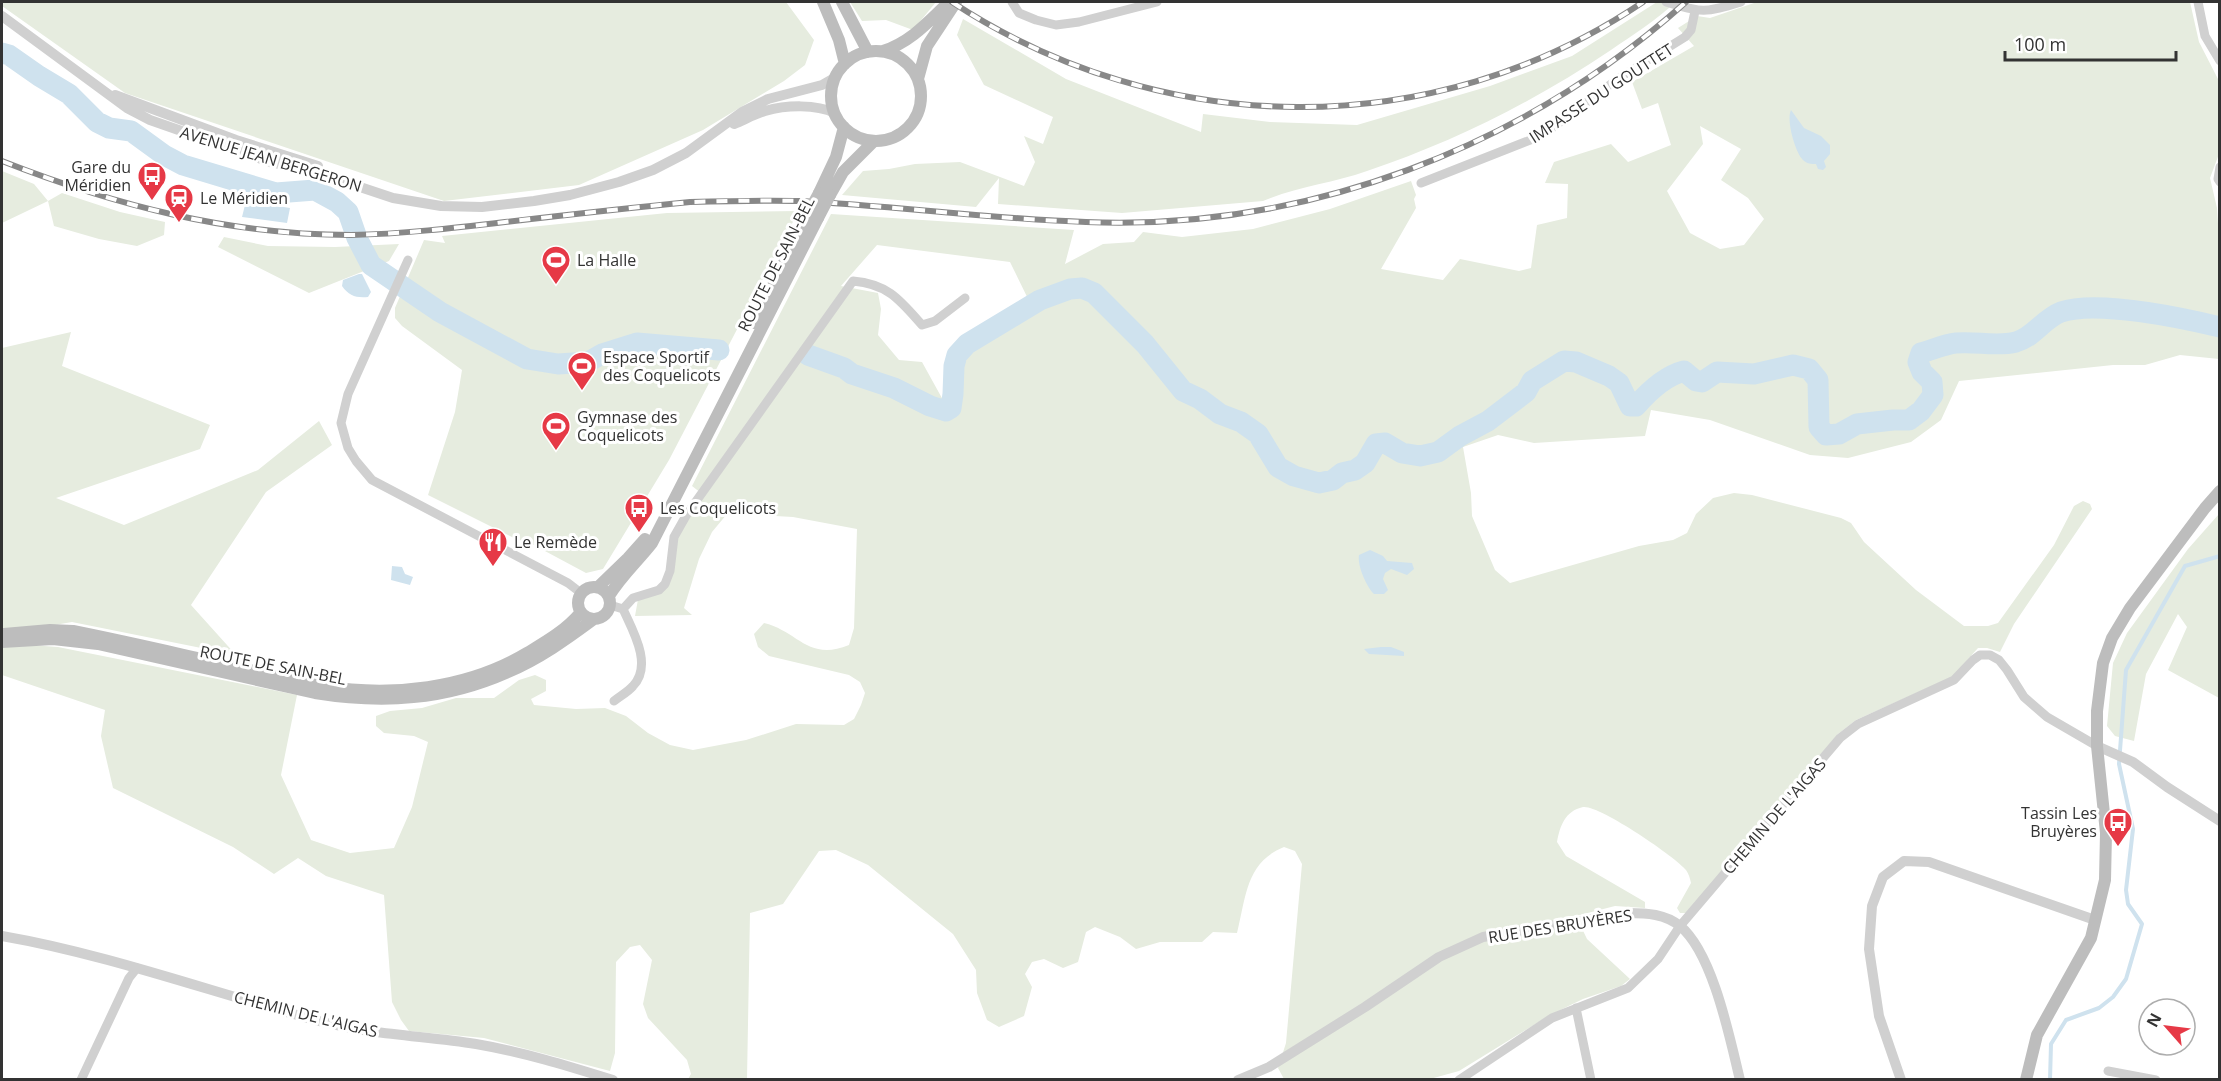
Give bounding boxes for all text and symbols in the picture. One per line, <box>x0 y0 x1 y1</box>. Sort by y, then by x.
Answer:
scale bar <box>2005 24 2176 62</box>
text: 100 m <box>2014 32 2066 56</box>
street label: IMPASSE DU GOUTTET <box>1525 38 1677 148</box>
street label: AVENUE JEAN BERGERON <box>178 121 364 197</box>
place label: Gare du Méridien <box>64 156 131 196</box>
bus stop icon: Gare du Méridien <box>136 160 168 202</box>
station icon: Le Méridien <box>163 182 195 224</box>
place label: Le Méridien <box>200 187 288 209</box>
street label: ROUTE DE SAIN-BEL <box>732 193 820 335</box>
sports icon: La Halle <box>540 244 572 286</box>
place label: La Halle <box>577 249 636 271</box>
place label: Espace Sportif des Coquelicots <box>603 346 721 386</box>
sports icon: Espace Sportif des Coquelicots <box>566 350 598 392</box>
place label: Gymnase des Coquelicots <box>577 406 677 446</box>
sports icon: Gymnase des Coquelicots <box>540 410 572 452</box>
bus stop icon: Les Coquelicots <box>623 492 655 534</box>
place label: Les Coquelicots <box>660 497 776 519</box>
restaurant icon: Le Remède <box>477 526 509 568</box>
place label: Le Remède <box>514 531 597 553</box>
street label: ROUTE DE SAIN-BEL <box>198 640 348 690</box>
street label: CHEMIN DE L'AIGAS <box>1717 753 1831 879</box>
place label: Tassin Les Bruyères <box>2021 802 2097 842</box>
bus stop icon: Tassin Les Bruyères <box>2102 806 2134 848</box>
street label: RUE DES BRUYÈRES <box>1487 904 1634 948</box>
street label: CHEMIN DE L'AIGAS <box>232 985 380 1043</box>
north arrow <box>2137 997 2197 1057</box>
text: N <box>2141 1009 2167 1031</box>

